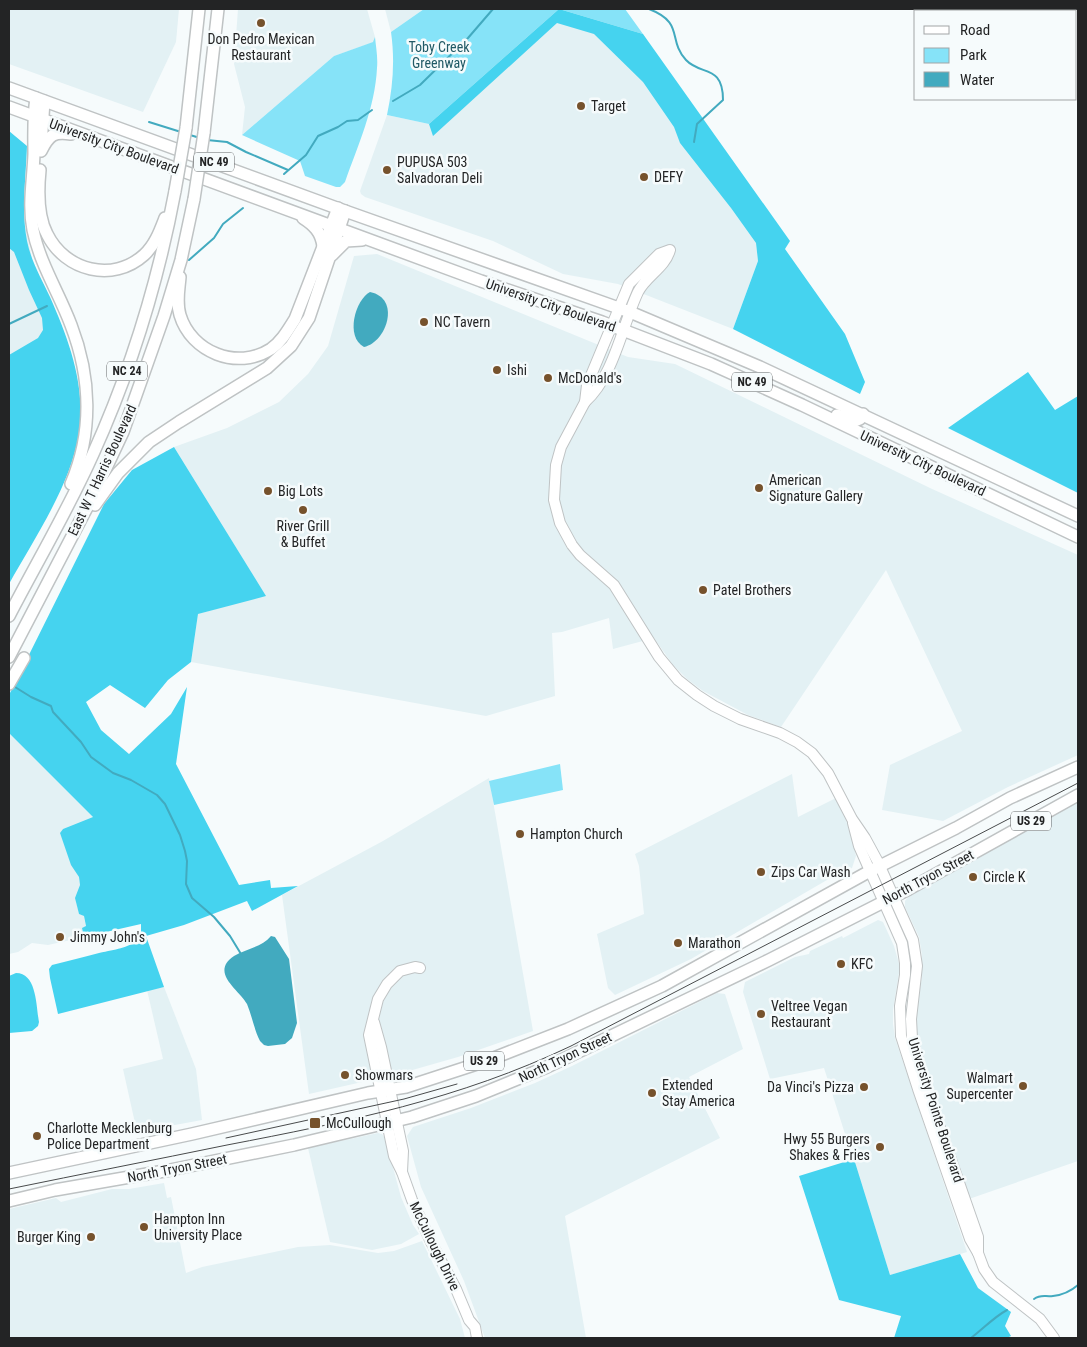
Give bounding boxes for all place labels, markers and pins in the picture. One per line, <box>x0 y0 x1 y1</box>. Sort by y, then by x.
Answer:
marker: Don Pedro Mexican Restaurant <box>255 17 267 29</box>
place label: Don Pedro Mexican Restaurant <box>207 31 315 63</box>
place label: Target <box>591 98 626 114</box>
marker: Target <box>575 100 587 112</box>
place label: PUPUSA 503 Salvadoran Deli <box>397 154 482 186</box>
marker: PUPUSA 503 Salvadoran Deli <box>381 164 393 176</box>
place label: DEFY <box>654 169 684 185</box>
marker: DEFY <box>638 171 650 183</box>
place label: NC Tavern <box>434 314 490 330</box>
marker: NC Tavern <box>418 316 430 328</box>
place label: Ishi <box>507 362 527 378</box>
marker: Ishi <box>491 364 503 376</box>
place label: McDonald's <box>558 370 622 386</box>
marker: McDonald's <box>542 372 554 384</box>
place label: American Signature Gallery <box>769 472 863 504</box>
marker: American Signature Gallery <box>753 482 765 494</box>
place label: Big Lots <box>278 483 323 499</box>
marker: Big Lots <box>262 485 274 497</box>
marker: River Grill & Buffet <box>297 504 309 516</box>
place label: River Grill & Buffet <box>277 518 329 550</box>
place label: Patel Brothers <box>713 582 791 598</box>
marker: Patel Brothers <box>697 584 709 596</box>
place label: Hampton Church <box>530 826 623 842</box>
marker: Hampton Church <box>514 828 526 840</box>
place label: Zips Car Wash <box>771 864 850 880</box>
marker: Zips Car Wash <box>755 866 767 878</box>
place label: Circle K <box>983 869 1026 885</box>
marker: Circle K <box>967 871 979 883</box>
place label: Jimmy John's <box>70 929 145 945</box>
marker: Jimmy John's <box>54 931 66 943</box>
place label: Marathon <box>688 935 741 951</box>
marker: Marathon <box>672 937 684 949</box>
place label: KFC <box>851 956 873 972</box>
marker: KFC <box>835 958 847 970</box>
place label: Veltree Vegan Restaurant <box>771 998 847 1030</box>
marker: Veltree Vegan Restaurant <box>755 1008 767 1020</box>
place label: Showmars <box>355 1067 413 1083</box>
marker: Showmars <box>339 1069 351 1081</box>
place label: Walmart Supercenter <box>947 1070 1013 1102</box>
place label: Extended Stay America <box>662 1077 735 1109</box>
place label: Da Vinci's Pizza <box>767 1079 854 1095</box>
marker: Walmart Supercenter <box>1017 1080 1029 1092</box>
marker: Da Vinci's Pizza <box>858 1081 870 1093</box>
marker: Extended Stay America <box>646 1087 658 1099</box>
place label: McCullough <box>326 1115 392 1131</box>
marker: McCullough <box>308 1116 322 1130</box>
place label: Charlotte Mecklenburg Police Department <box>47 1120 172 1152</box>
marker: Charlotte Mecklenburg Police Department <box>31 1130 43 1142</box>
place label: Hwy 55 Burgers Shakes & Fries <box>783 1131 870 1163</box>
marker: Hwy 55 Burgers Shakes & Fries <box>874 1141 886 1153</box>
place label: Hampton Inn University Place <box>154 1211 243 1243</box>
marker: Hampton Inn University Place <box>138 1221 150 1233</box>
place label: Burger King <box>17 1229 81 1245</box>
marker: Burger King <box>85 1231 97 1243</box>

